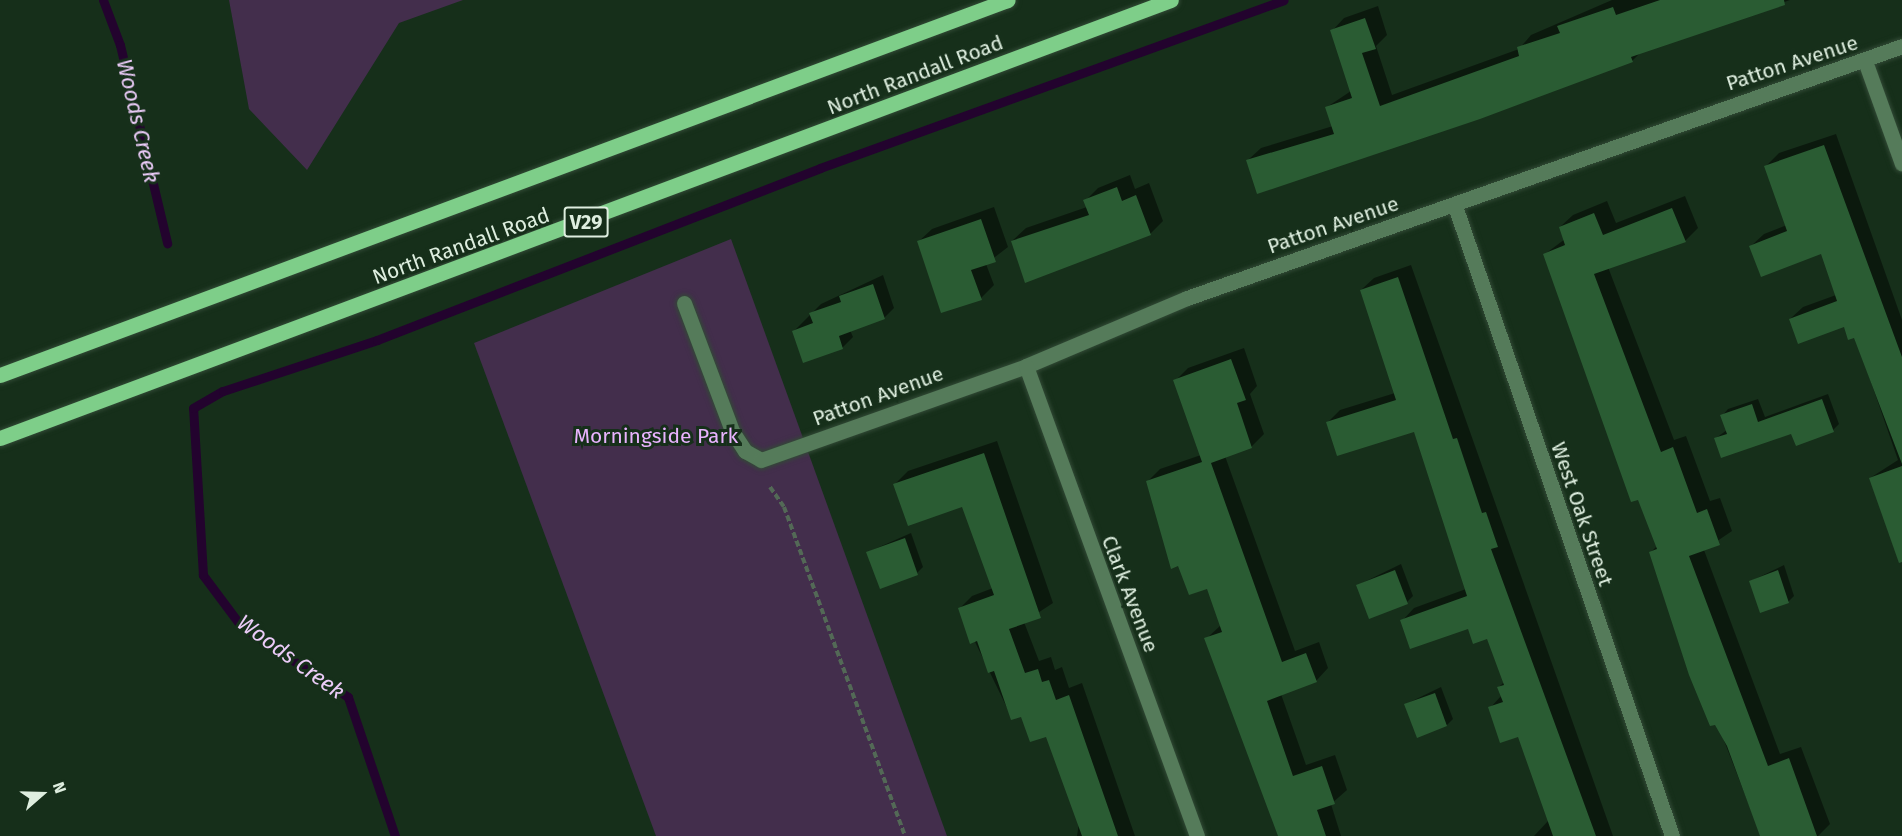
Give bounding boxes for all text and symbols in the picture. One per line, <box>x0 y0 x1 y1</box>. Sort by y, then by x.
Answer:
street label: North Randall Road <box>823 30 1007 120</box>
street label: Patton Avenue <box>1723 30 1861 96</box>
water label: Woods Creek <box>111 57 165 185</box>
street label: Patton Avenue <box>1264 191 1402 259</box>
street label: North Randall Road <box>369 202 553 290</box>
road number: V29 <box>564 205 608 239</box>
street label: Patton Avenue <box>809 361 947 431</box>
park label: Morningside Park <box>574 423 738 449</box>
street label: West Oak Street <box>1546 439 1618 589</box>
street label: Clark Avenue <box>1096 532 1164 656</box>
water label: Woods Creek <box>232 609 350 705</box>
north arrow <box>12 764 72 824</box>
text: N <box>49 779 70 796</box>

